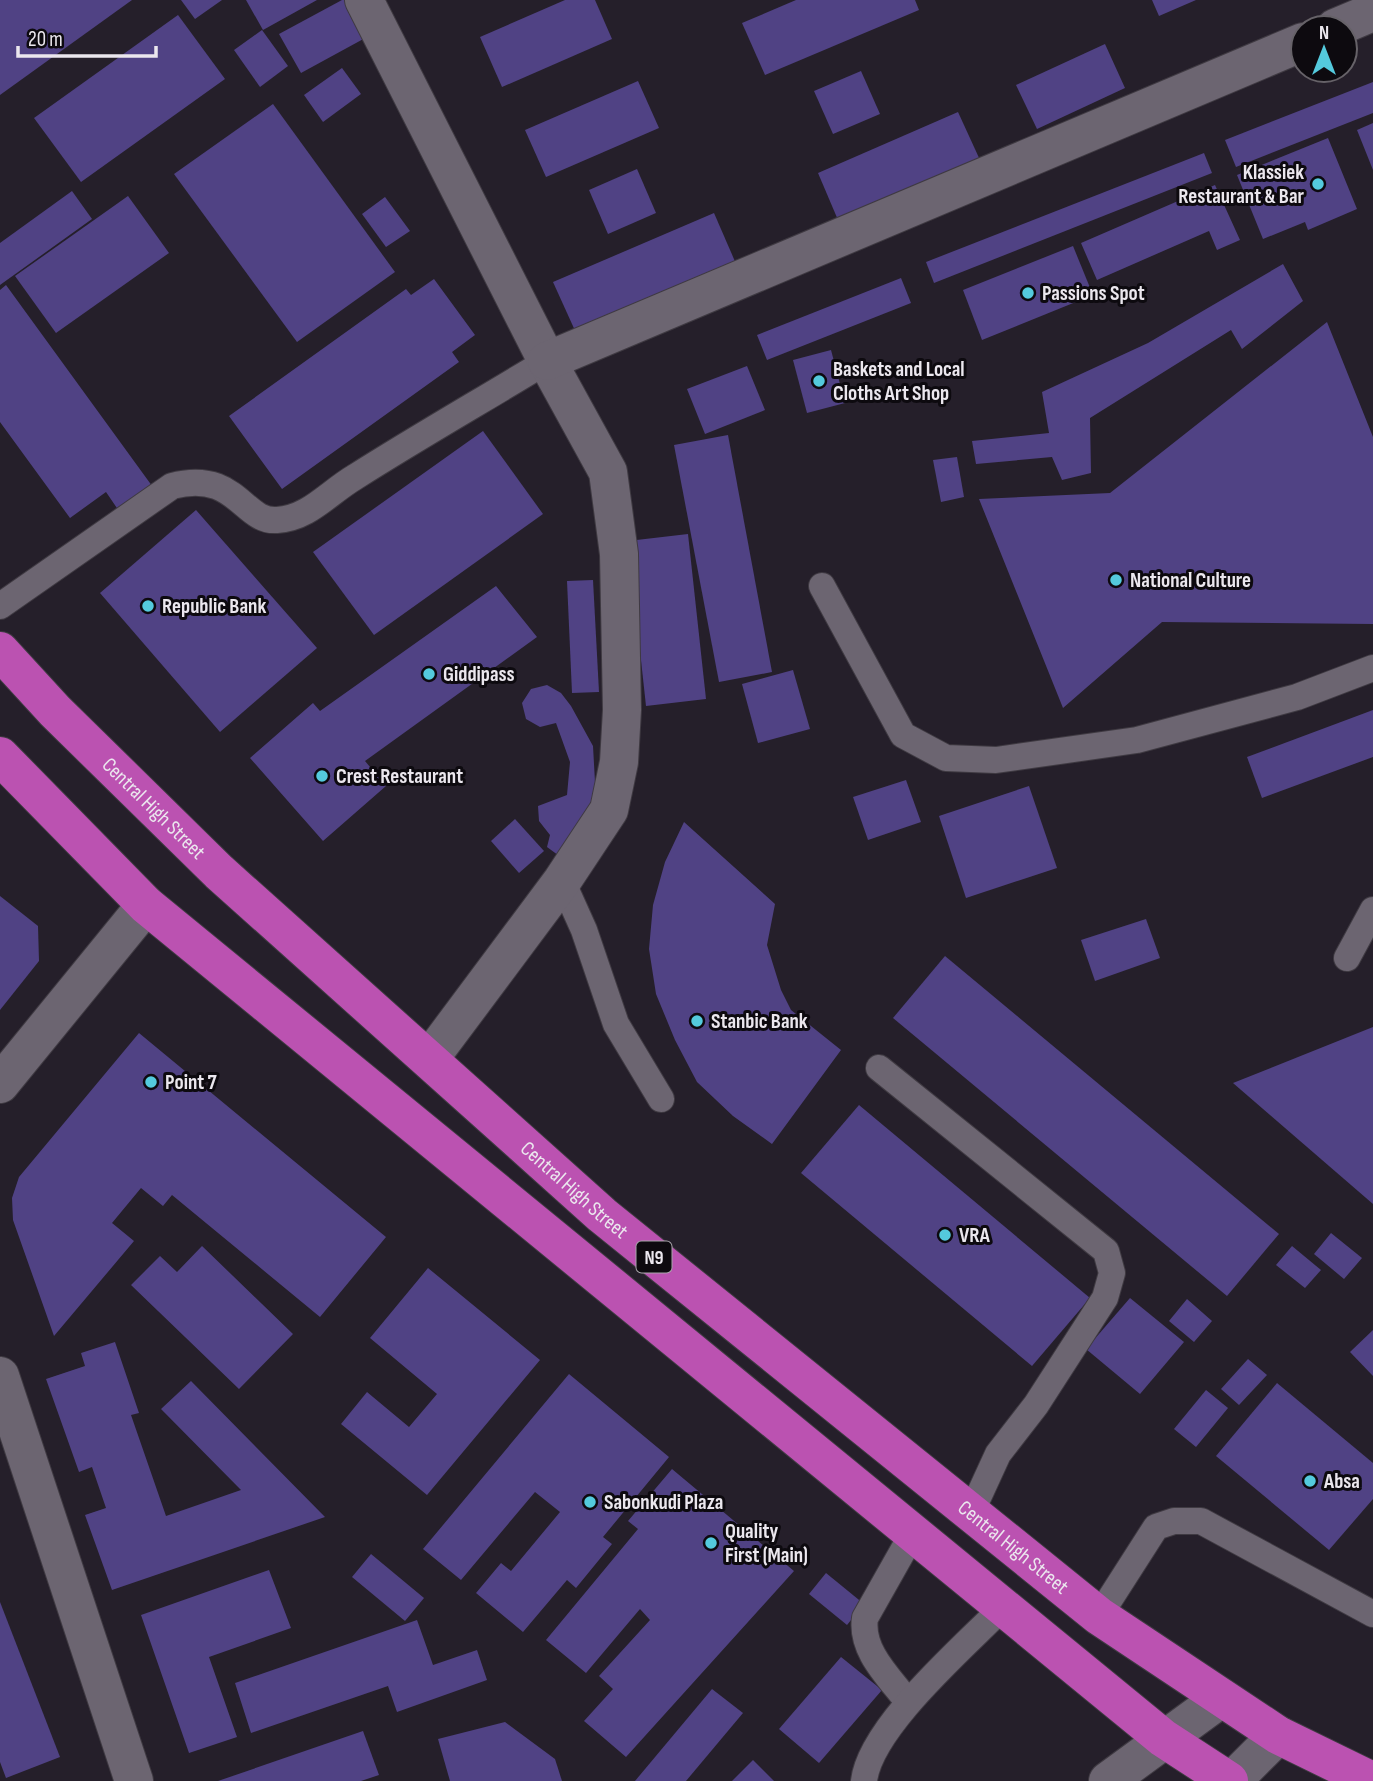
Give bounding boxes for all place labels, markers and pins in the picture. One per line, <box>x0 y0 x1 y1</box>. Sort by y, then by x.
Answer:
place label: Klassiek Restaurant & Bar <box>1178 160 1304 209</box>
marker: Klassiek Restaurant & Bar <box>1310 176 1326 192</box>
place label: Passions Spot <box>1042 281 1145 306</box>
marker: Passions Spot <box>1020 285 1036 301</box>
place label: Baskets and Local Cloths Art Shop <box>833 357 965 406</box>
marker: Baskets and Local Cloths Art Shop <box>811 373 827 389</box>
place label: National Culture <box>1130 568 1251 593</box>
marker: National Culture <box>1108 572 1124 588</box>
place label: Republic Bank <box>162 594 266 619</box>
marker: Republic Bank <box>140 598 156 614</box>
place label: Giddipass <box>443 662 514 687</box>
marker: Giddipass <box>421 666 437 682</box>
place label: Crest Restaurant <box>336 764 463 789</box>
marker: Crest Restaurant <box>314 768 330 784</box>
place label: Stanbic Bank <box>711 1009 808 1034</box>
marker: Stanbic Bank <box>689 1013 705 1029</box>
place label: Point 7 <box>165 1070 218 1095</box>
marker: Point 7 <box>143 1074 159 1090</box>
place label: VRA <box>959 1223 991 1248</box>
marker: VRA <box>937 1227 953 1243</box>
place label: Absa <box>1323 1469 1360 1494</box>
marker: Absa <box>1302 1473 1318 1489</box>
place label: Sabonkudi Plaza <box>604 1490 723 1515</box>
marker: Sabonkudi Plaza <box>582 1494 598 1510</box>
place label: Quality First (Main) <box>725 1519 808 1568</box>
marker: Quality First (Main) <box>703 1535 719 1551</box>

